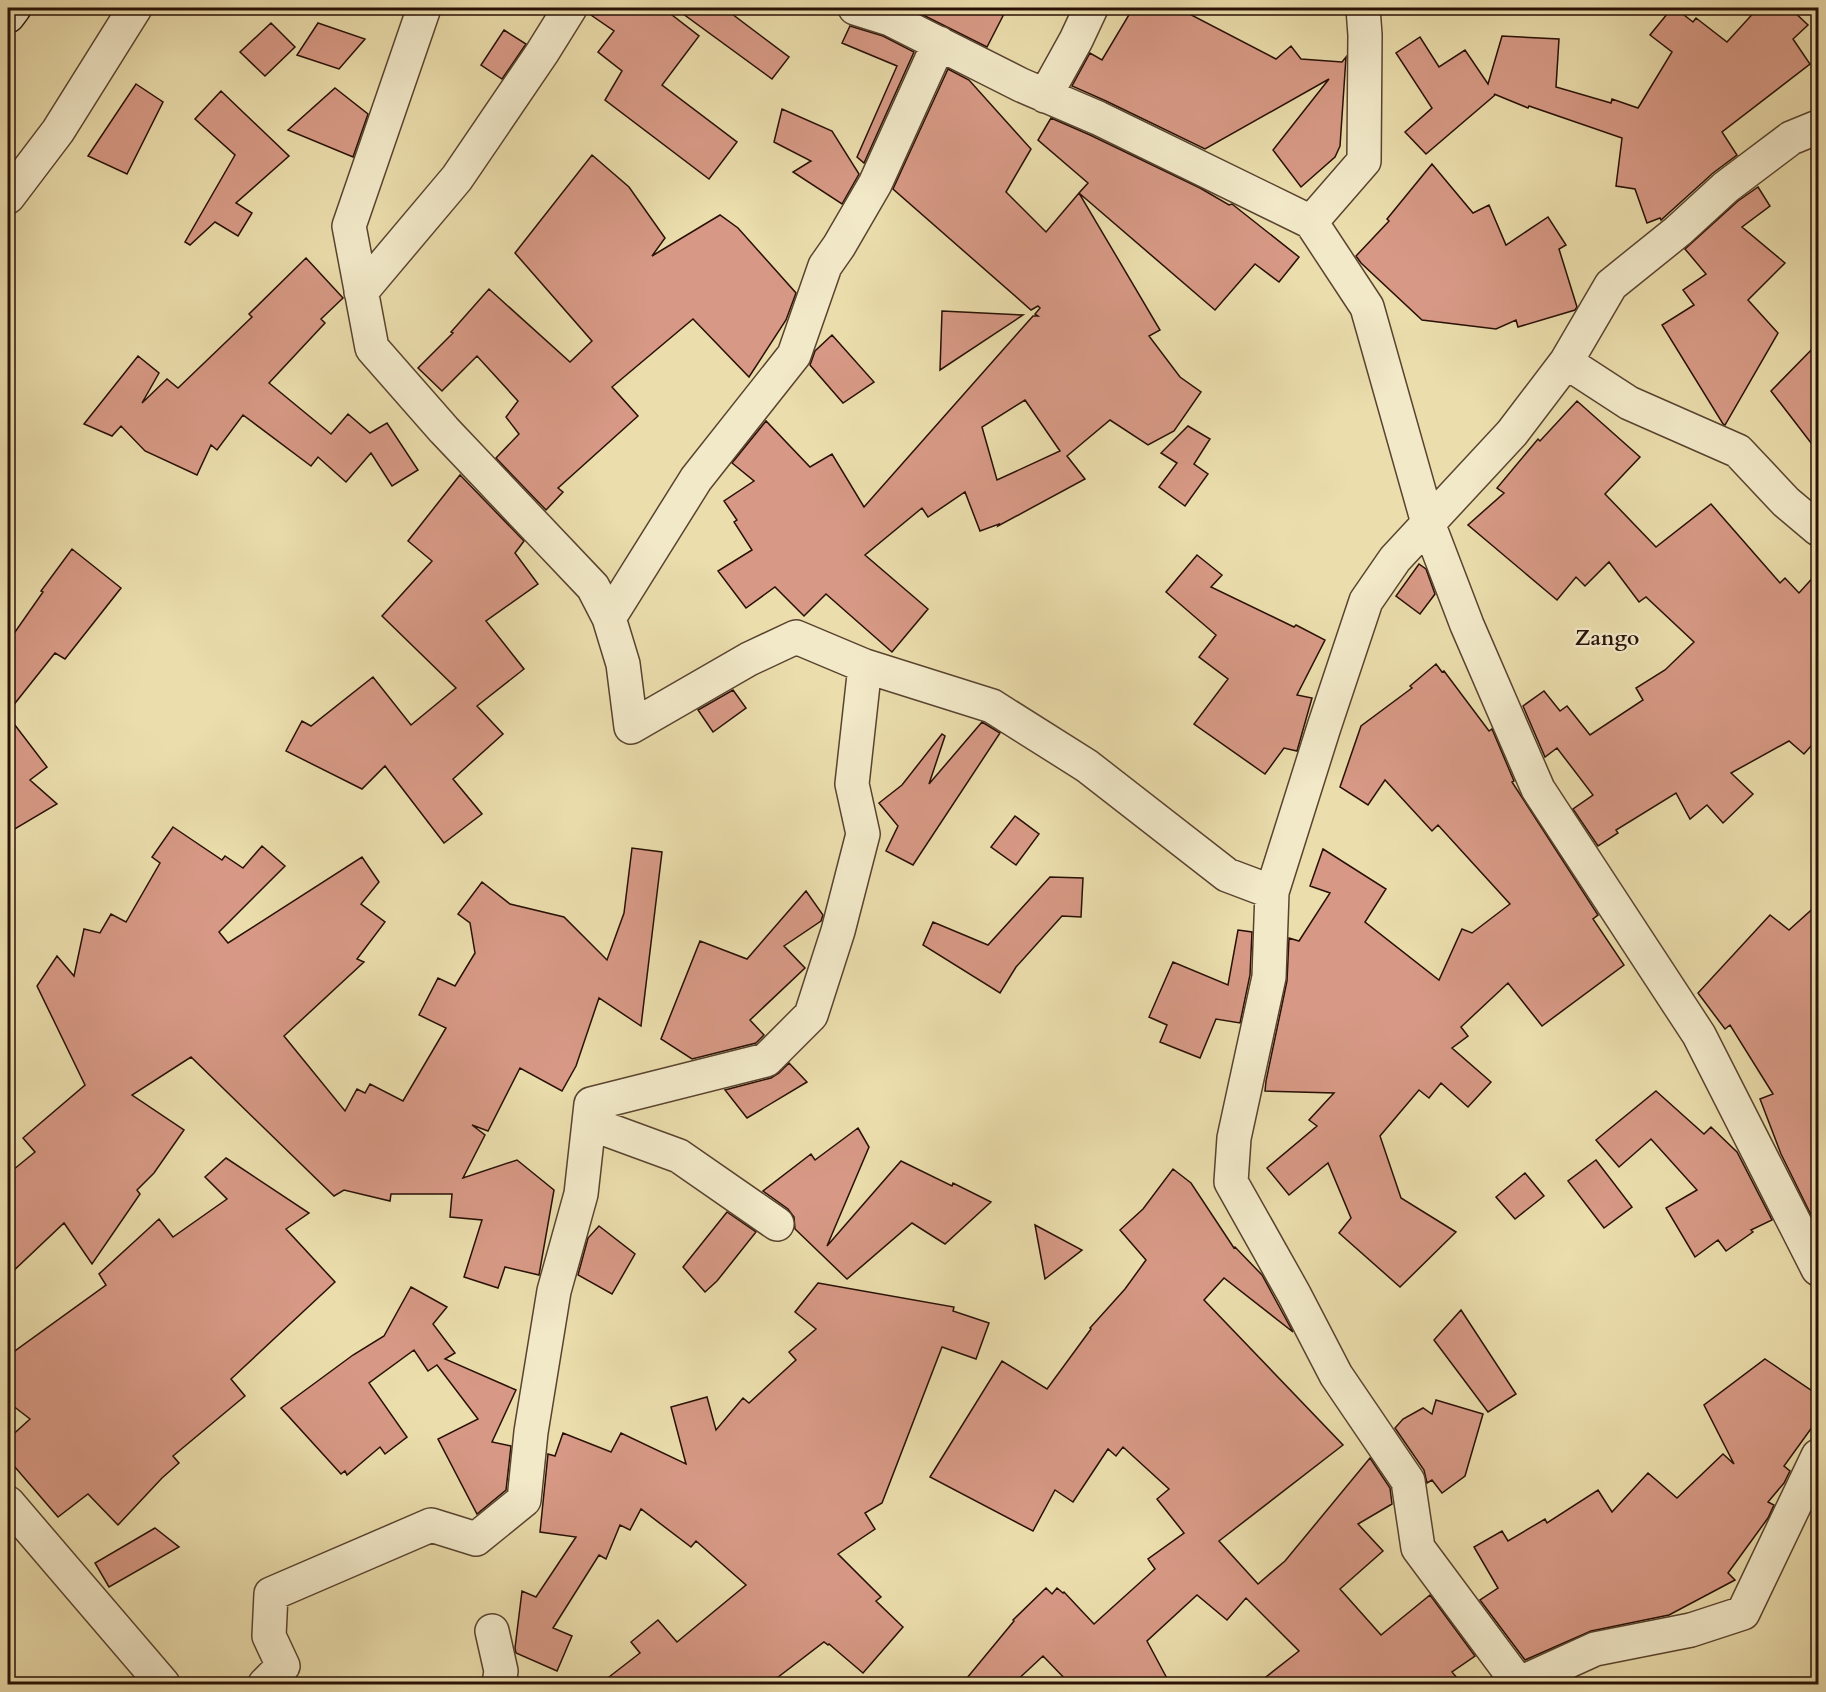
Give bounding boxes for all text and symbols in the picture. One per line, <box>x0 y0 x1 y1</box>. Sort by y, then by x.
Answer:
district label: Zango <box>1575 624 1639 653</box>

